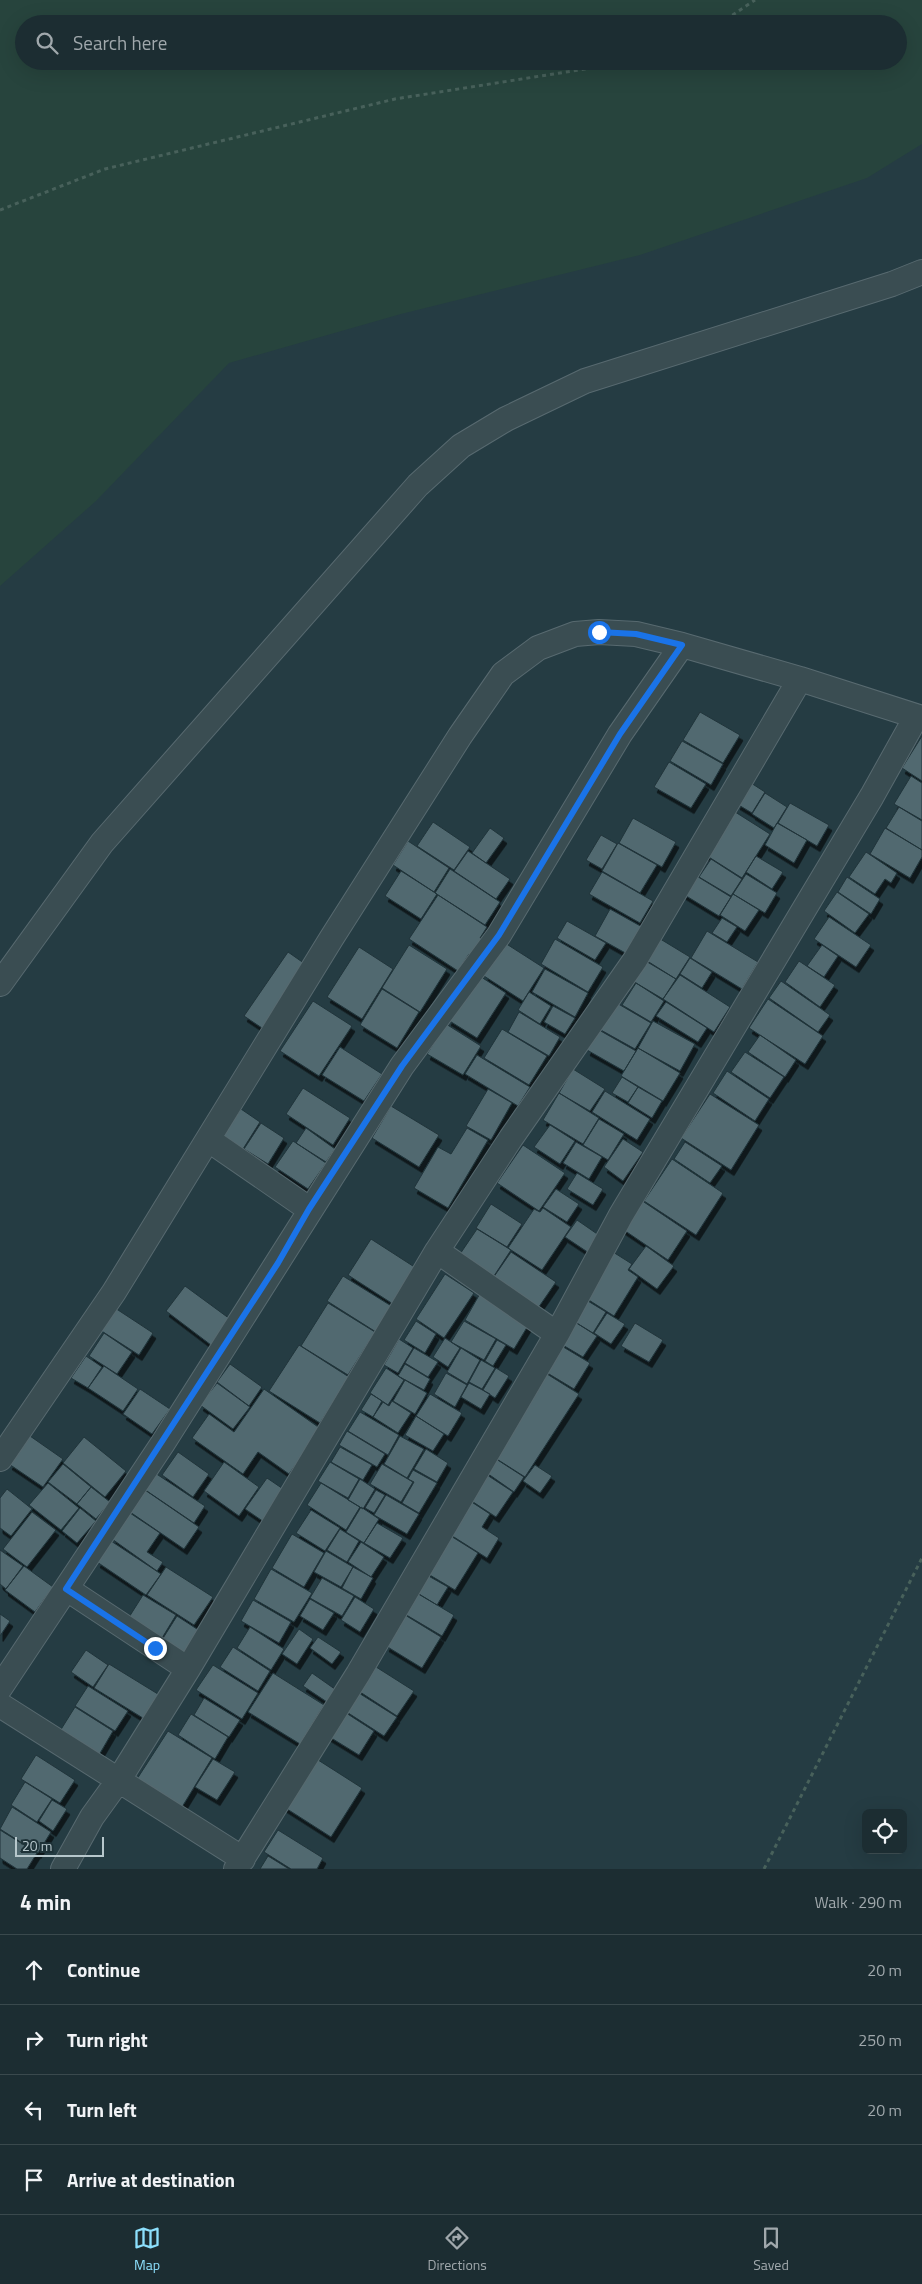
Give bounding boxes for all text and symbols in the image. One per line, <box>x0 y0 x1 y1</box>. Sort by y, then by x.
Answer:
search box <box>15 15 907 70</box>
text: Search here <box>73 28 167 57</box>
icon: search <box>33 29 61 57</box>
route start <box>588 621 611 644</box>
route end <box>144 1637 167 1660</box>
map controls <box>862 1809 907 1854</box>
button: locate <box>862 1809 907 1854</box>
scale bar <box>15 1834 104 1857</box>
text: 20 m <box>22 1835 52 1856</box>
text: 4 min <box>20 1886 71 1918</box>
text: Walk · 290 m <box>814 1890 902 1914</box>
text: Continue <box>67 1955 140 1984</box>
icon: ahead <box>20 1956 48 1984</box>
text: 20 m <box>867 1958 902 1982</box>
text: Turn right <box>67 2025 148 2054</box>
icon: right <box>20 2026 48 2054</box>
text: 250 m <box>858 2028 902 2052</box>
text: Turn left <box>67 2095 137 2124</box>
icon: left <box>20 2096 48 2124</box>
text: 20 m <box>867 2098 902 2122</box>
text: Arrive at destination <box>67 2165 235 2194</box>
icon: arrive <box>20 2166 48 2194</box>
tab: Map <box>133 2224 161 2275</box>
tab: Directions <box>427 2224 487 2275</box>
tab: Saved <box>753 2224 789 2275</box>

